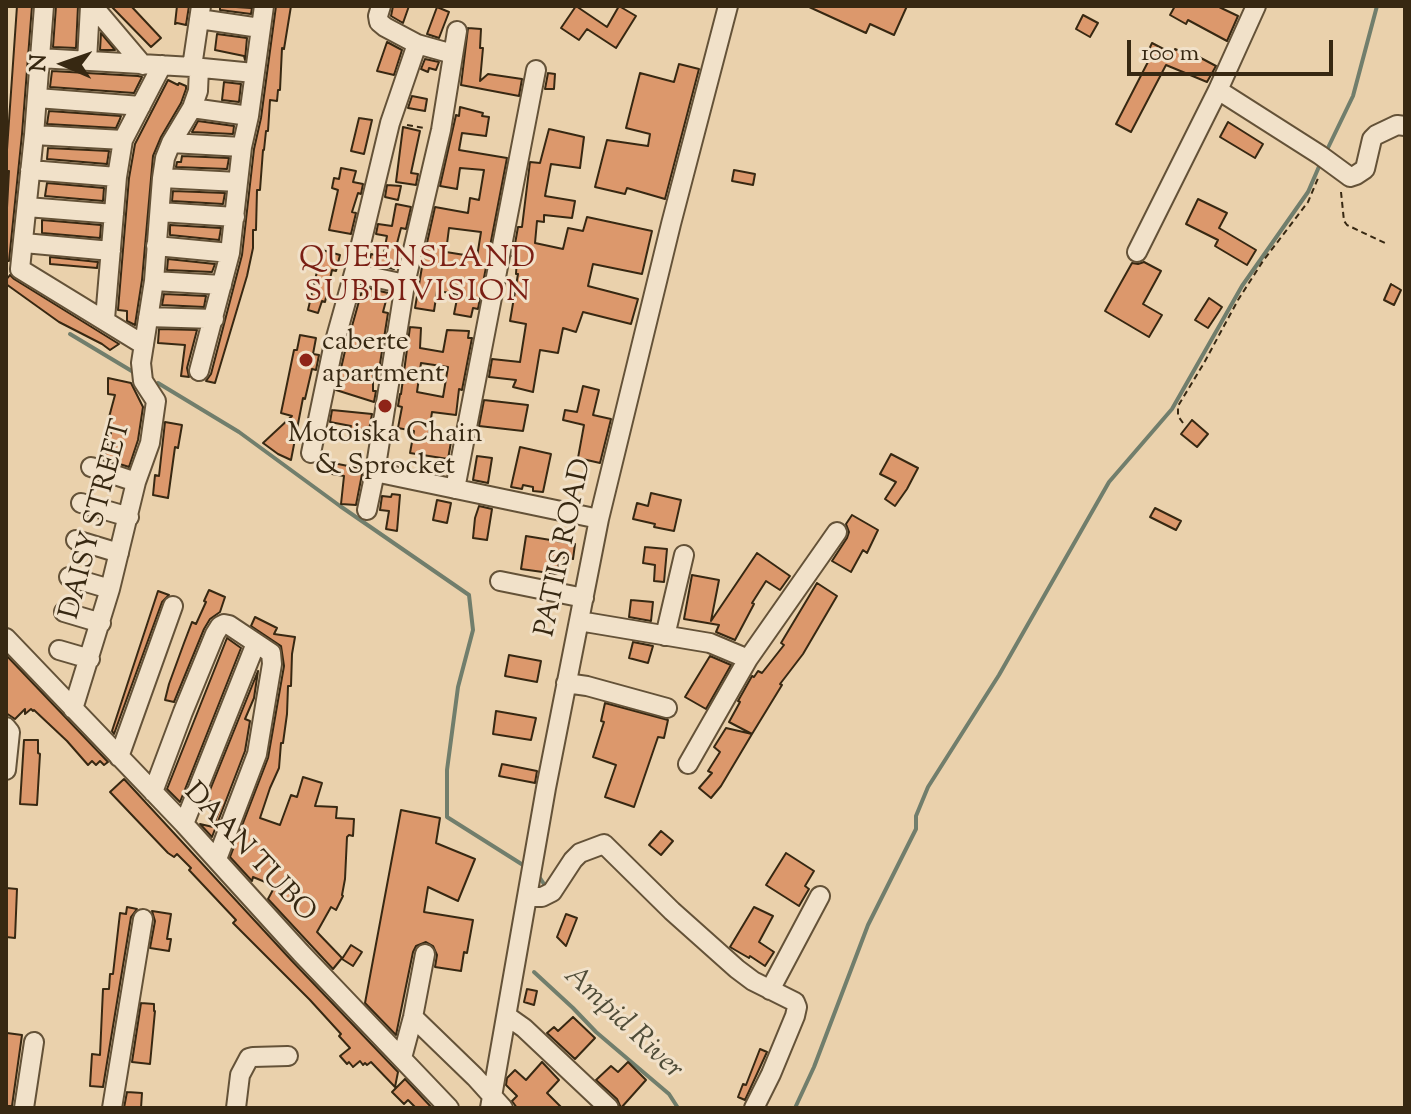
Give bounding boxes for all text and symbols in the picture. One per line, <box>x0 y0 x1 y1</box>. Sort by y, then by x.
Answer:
north arrow <box>24 24 104 104</box>
scale bar <box>1131 24 1337 74</box>
text: 100 m <box>1141 37 1199 71</box>
text: N <box>24 54 56 72</box>
district label: QUEENSLAND SUBDIVISION <box>299 243 537 314</box>
place label: caberte apartment <box>322 327 445 393</box>
marker: caberte apartment <box>297 351 315 369</box>
marker: Motoiska Chain & Sprocket <box>376 397 394 415</box>
street label: DAISY STREET <box>55 417 141 623</box>
place label: Motoiska Chain & Sprocket <box>288 419 482 485</box>
street label: PATIIS ROAD <box>531 456 601 640</box>
street label: DAAN TUBO <box>175 777 321 931</box>
water label: Ampid River <box>555 959 689 1089</box>

